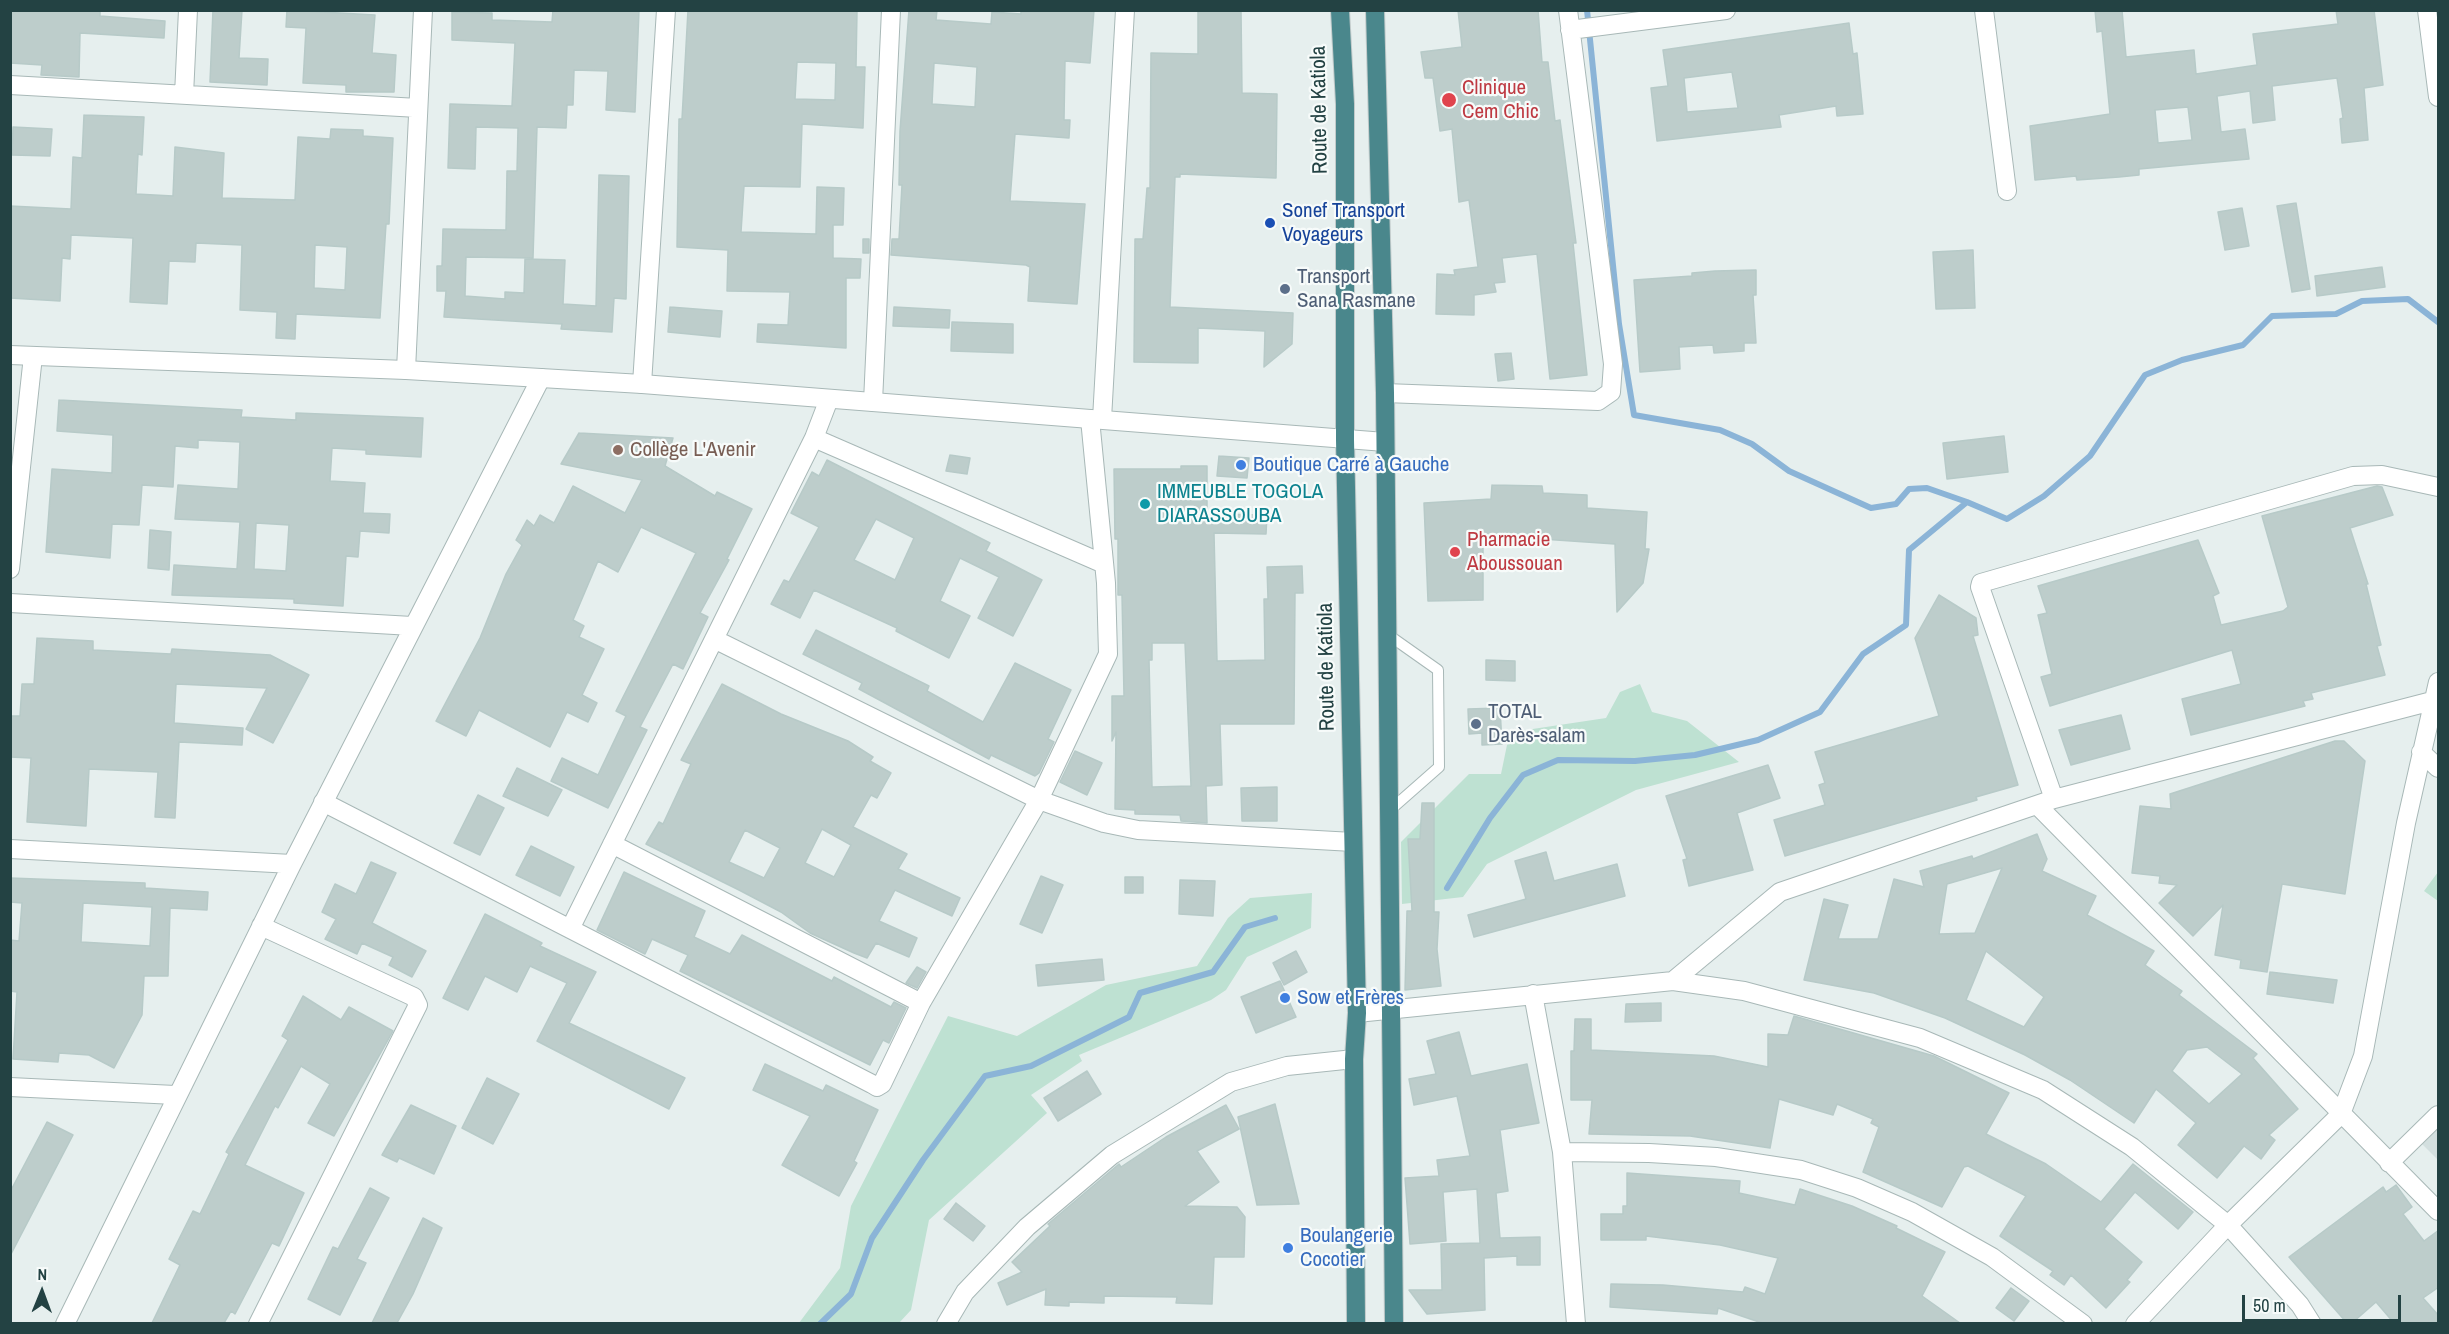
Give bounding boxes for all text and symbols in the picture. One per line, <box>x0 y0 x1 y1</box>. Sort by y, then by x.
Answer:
street label: Route de Katiola <box>1306 46 1334 174</box>
place label: Clinique Cem Chic <box>1462 75 1539 125</box>
marker: Clinique Cem Chic <box>1440 91 1458 109</box>
place label: Sonef Transport Voyageurs <box>1282 198 1405 248</box>
marker: Sonef Transport Voyageurs <box>1263 216 1277 230</box>
place label: Transport Sana Rasmane <box>1297 264 1416 314</box>
marker: Transport Sana Rasmane <box>1278 282 1292 296</box>
place label: Collège L'Avenir <box>630 437 756 463</box>
marker: Collège L'Avenir <box>611 443 625 457</box>
place label: Boutique Carré à Gauche <box>1253 452 1449 478</box>
marker: Boutique Carré à Gauche <box>1234 458 1248 472</box>
place label: IMMEUBLE TOGOLA DIARASSOUBA <box>1157 479 1323 529</box>
marker: IMMEUBLE TOGOLA DIARASSOUBA <box>1138 497 1152 511</box>
place label: Pharmacie Aboussouan <box>1467 527 1563 577</box>
marker: Pharmacie Aboussouan <box>1448 545 1462 559</box>
street label: Route de Katiola <box>1313 603 1341 731</box>
place label: TOTAL Darès-salam <box>1488 699 1586 749</box>
marker: TOTAL Darès-salam <box>1469 717 1483 731</box>
place label: Sow et Frères <box>1297 985 1404 1011</box>
marker: Sow et Frères <box>1278 991 1292 1005</box>
place label: Boulangerie Cocotier <box>1300 1223 1393 1273</box>
marker: Boulangerie Cocotier <box>1281 1241 1295 1255</box>
north arrow <box>12 1262 72 1322</box>
text: N <box>37 1263 47 1285</box>
scale bar <box>2245 1283 2404 1321</box>
text: 50 m <box>2253 1293 2286 1318</box>

